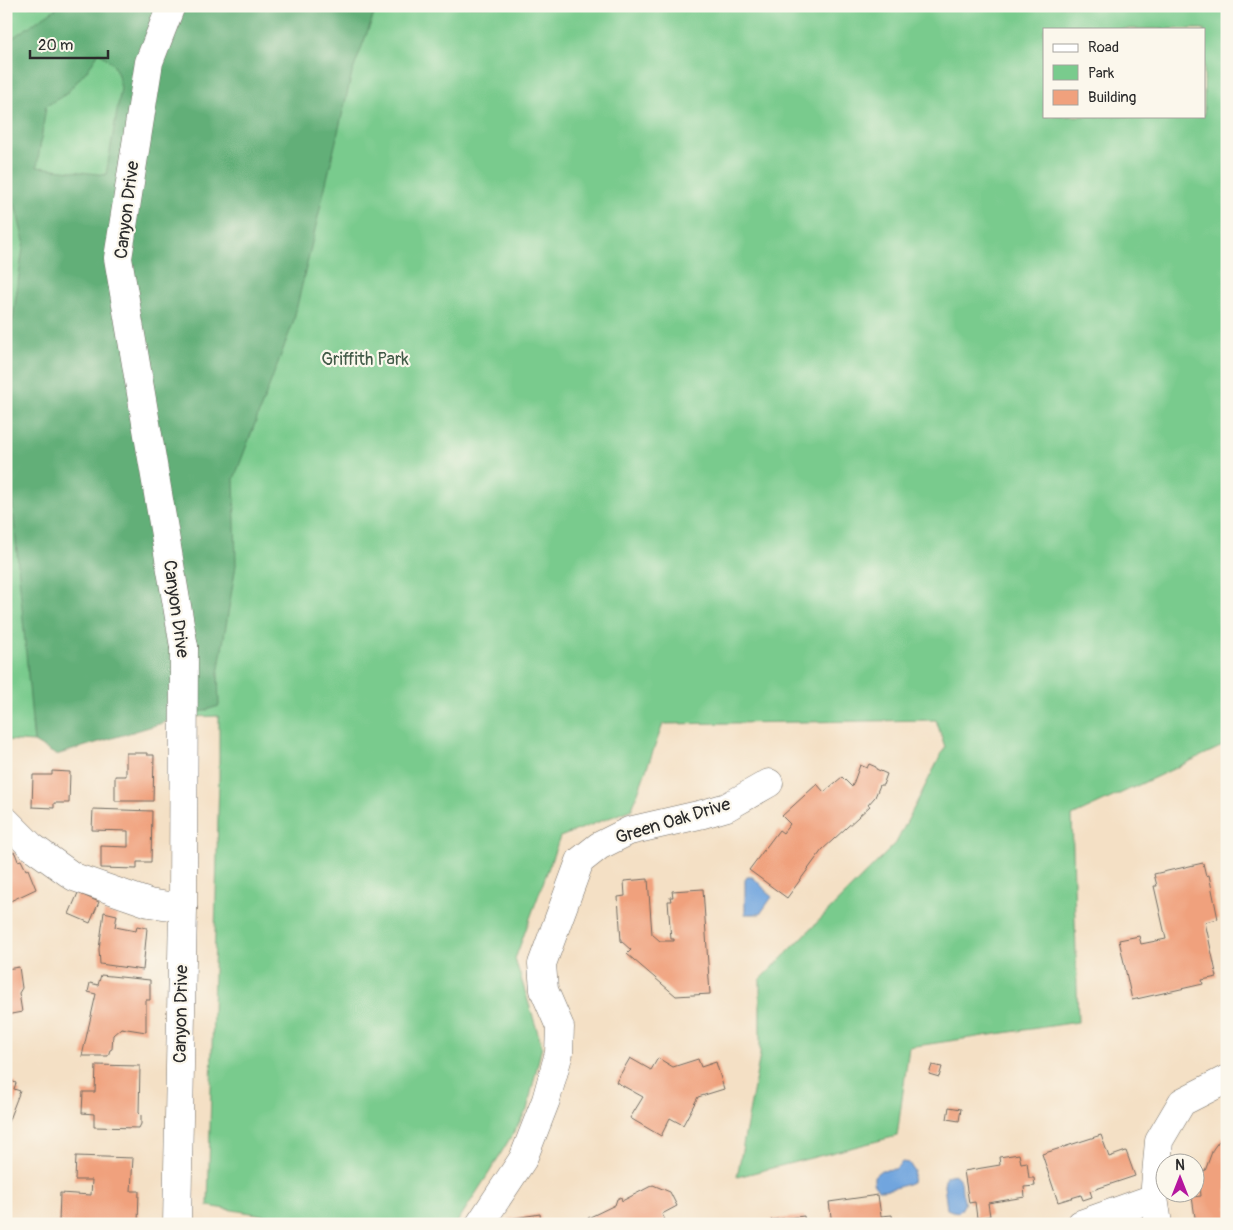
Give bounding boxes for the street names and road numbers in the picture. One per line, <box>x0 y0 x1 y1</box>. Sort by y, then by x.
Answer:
street label: Canyon Drive <box>110 160 144 260</box>
street label: Canyon Drive <box>158 559 194 659</box>
street label: Green Oak Drive <box>613 793 733 849</box>
street label: Canyon Drive <box>169 964 193 1063</box>

